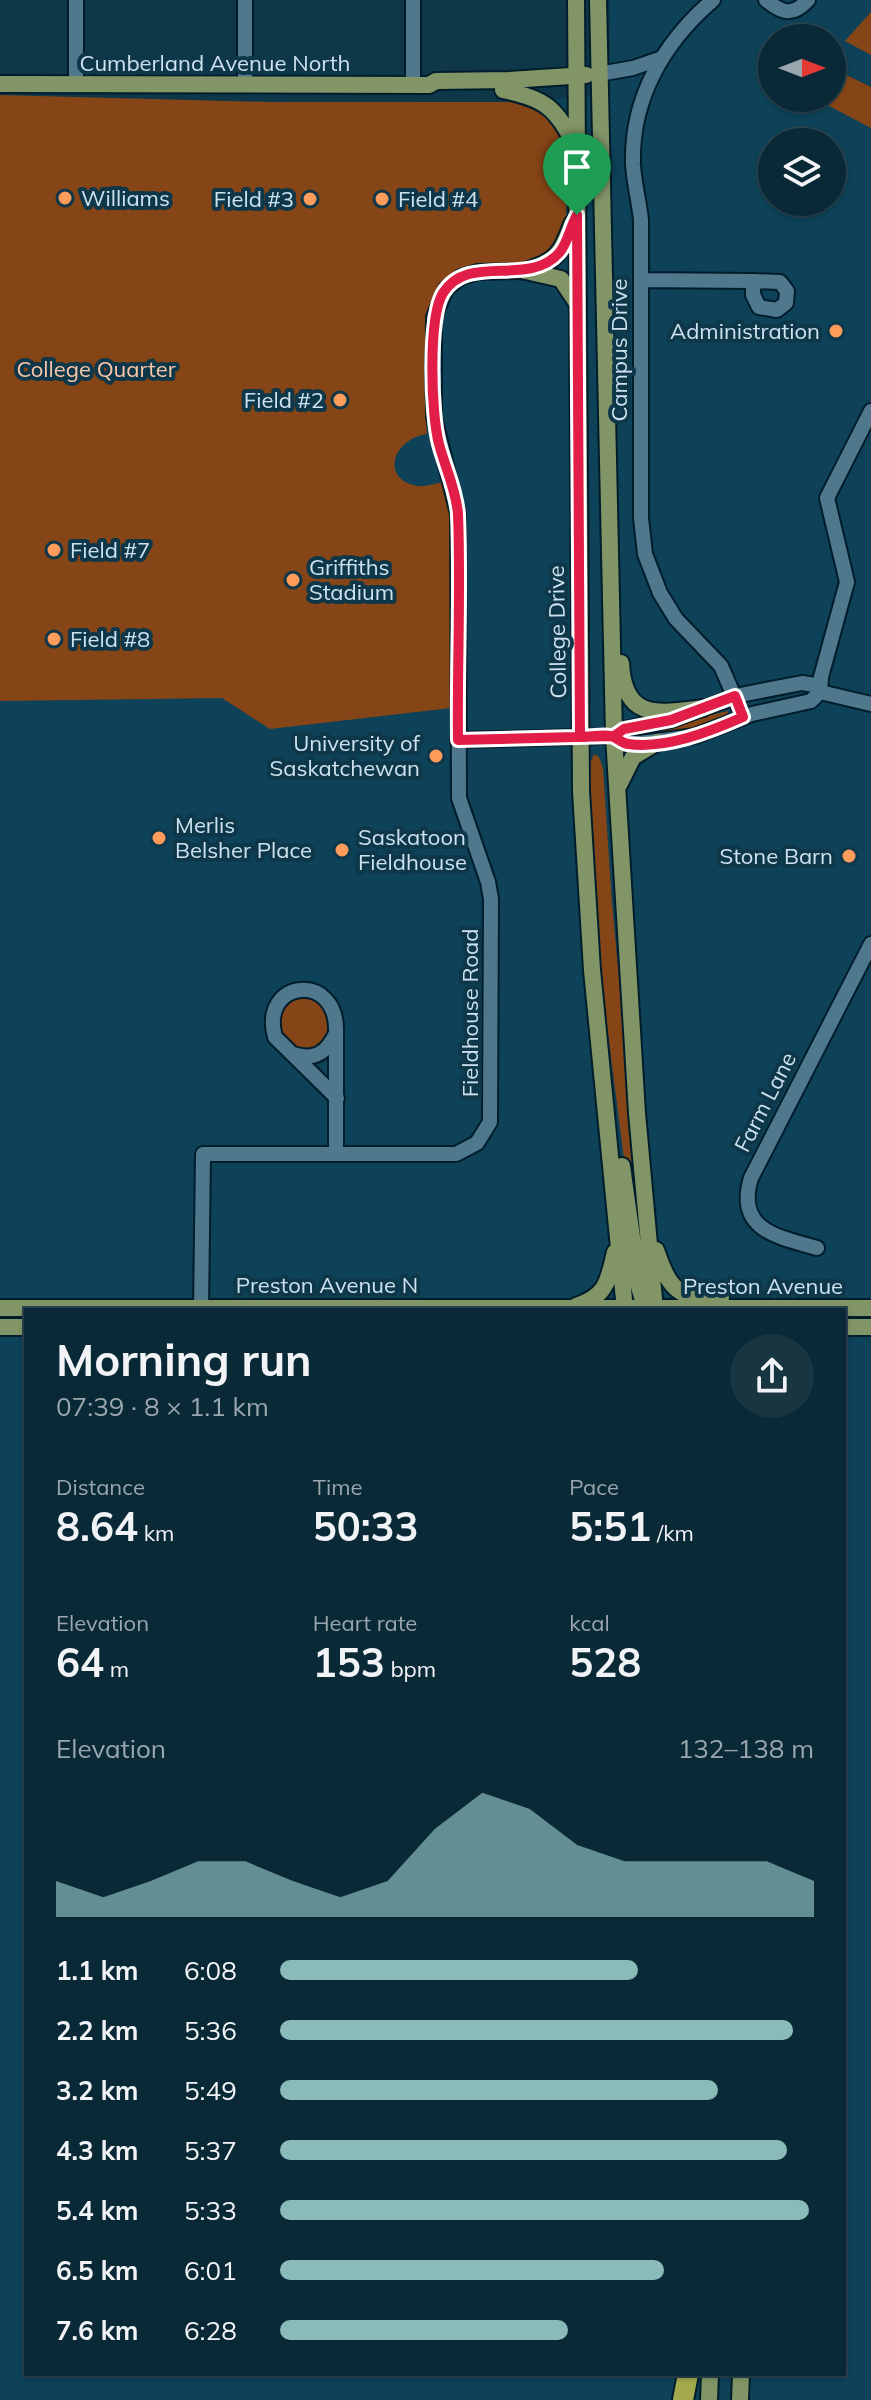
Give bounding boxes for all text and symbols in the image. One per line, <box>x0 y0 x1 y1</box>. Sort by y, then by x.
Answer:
north arrow <box>758 24 846 112</box>
map controls <box>758 24 846 216</box>
street label: Cumberland Avenue North <box>80 49 350 77</box>
button: layers <box>758 128 846 216</box>
pin <box>543 133 611 215</box>
icon: arrive <box>555 145 599 189</box>
place label: Williams <box>81 184 170 212</box>
place label: Field #3 <box>214 185 294 213</box>
place label: Field #4 <box>398 185 478 213</box>
marker: Williams <box>56 189 74 207</box>
marker: Field #3 <box>301 190 319 208</box>
marker: Field #4 <box>373 190 391 208</box>
street label: Campus Drive <box>605 279 633 421</box>
place label: Administration <box>670 317 820 345</box>
marker: Administration <box>827 322 845 340</box>
park label: College Quarter <box>16 355 176 383</box>
place label: Field #2 <box>244 386 324 414</box>
marker: Field #2 <box>331 391 349 409</box>
place label: Field #7 <box>70 536 150 564</box>
marker: Field #7 <box>45 541 63 559</box>
place label: Griffiths Stadium <box>309 553 394 606</box>
street label: College Drive <box>542 565 572 699</box>
marker: Griffiths Stadium <box>284 571 302 589</box>
place label: Field #8 <box>70 625 150 653</box>
marker: Field #8 <box>45 630 63 648</box>
place label: University of Saskatchewan <box>270 729 421 782</box>
marker: University of Saskatchewan <box>427 747 445 765</box>
place label: Merlis Belsher Place <box>175 811 312 864</box>
place label: Saskatoon Fieldhouse <box>358 823 467 876</box>
marker: Merlis Belsher Place <box>150 829 168 847</box>
marker: Saskatoon Fieldhouse <box>333 841 351 859</box>
place label: Stone Barn <box>720 842 833 870</box>
marker: Stone Barn <box>840 847 858 865</box>
street label: Fieldhouse Road <box>456 929 484 1097</box>
street label: Farm Lane <box>728 1047 802 1157</box>
street label: Preston Avenue N <box>236 1271 418 1299</box>
street label: Preston Avenue <box>683 1272 843 1300</box>
text: Morning run <box>56 1332 312 1387</box>
button: share <box>730 1334 814 1418</box>
text: 07:39 · 8 × 1.1 km <box>56 1390 269 1423</box>
text: Distance <box>56 1473 145 1501</box>
text: Time <box>313 1473 362 1501</box>
text: Pace <box>569 1473 619 1501</box>
text: 8.64 <box>56 1501 138 1551</box>
text: 50:33 <box>313 1501 419 1551</box>
text: 5:51 <box>569 1501 651 1551</box>
text: km <box>138 1519 174 1547</box>
text: /km <box>651 1519 694 1547</box>
text: Elevation <box>56 1609 149 1637</box>
text: Heart rate <box>313 1609 417 1637</box>
text: kcal <box>569 1609 610 1637</box>
text: 64 <box>56 1637 104 1687</box>
text: 153 <box>313 1637 385 1687</box>
text: 528 <box>569 1637 641 1687</box>
text: m <box>104 1655 129 1683</box>
text: bpm <box>385 1655 436 1683</box>
text: Elevation <box>56 1732 166 1765</box>
text: 132–138 m <box>678 1732 814 1765</box>
text: 1.1 km <box>56 1954 139 1987</box>
text: 6:08 <box>184 1954 237 1987</box>
text: 2.2 km <box>56 2014 139 2047</box>
text: 5:36 <box>184 2014 237 2047</box>
text: 3.2 km <box>56 2074 139 2107</box>
text: 5:49 <box>184 2074 237 2107</box>
text: 4.3 km <box>56 2134 139 2167</box>
text: 5:37 <box>184 2134 237 2167</box>
text: 5.4 km <box>56 2194 139 2227</box>
text: 5:33 <box>184 2194 237 2227</box>
text: 6.5 km <box>56 2254 139 2287</box>
text: 6:01 <box>184 2254 237 2287</box>
text: 7.6 km <box>56 2314 139 2347</box>
text: 6:28 <box>184 2314 237 2347</box>

